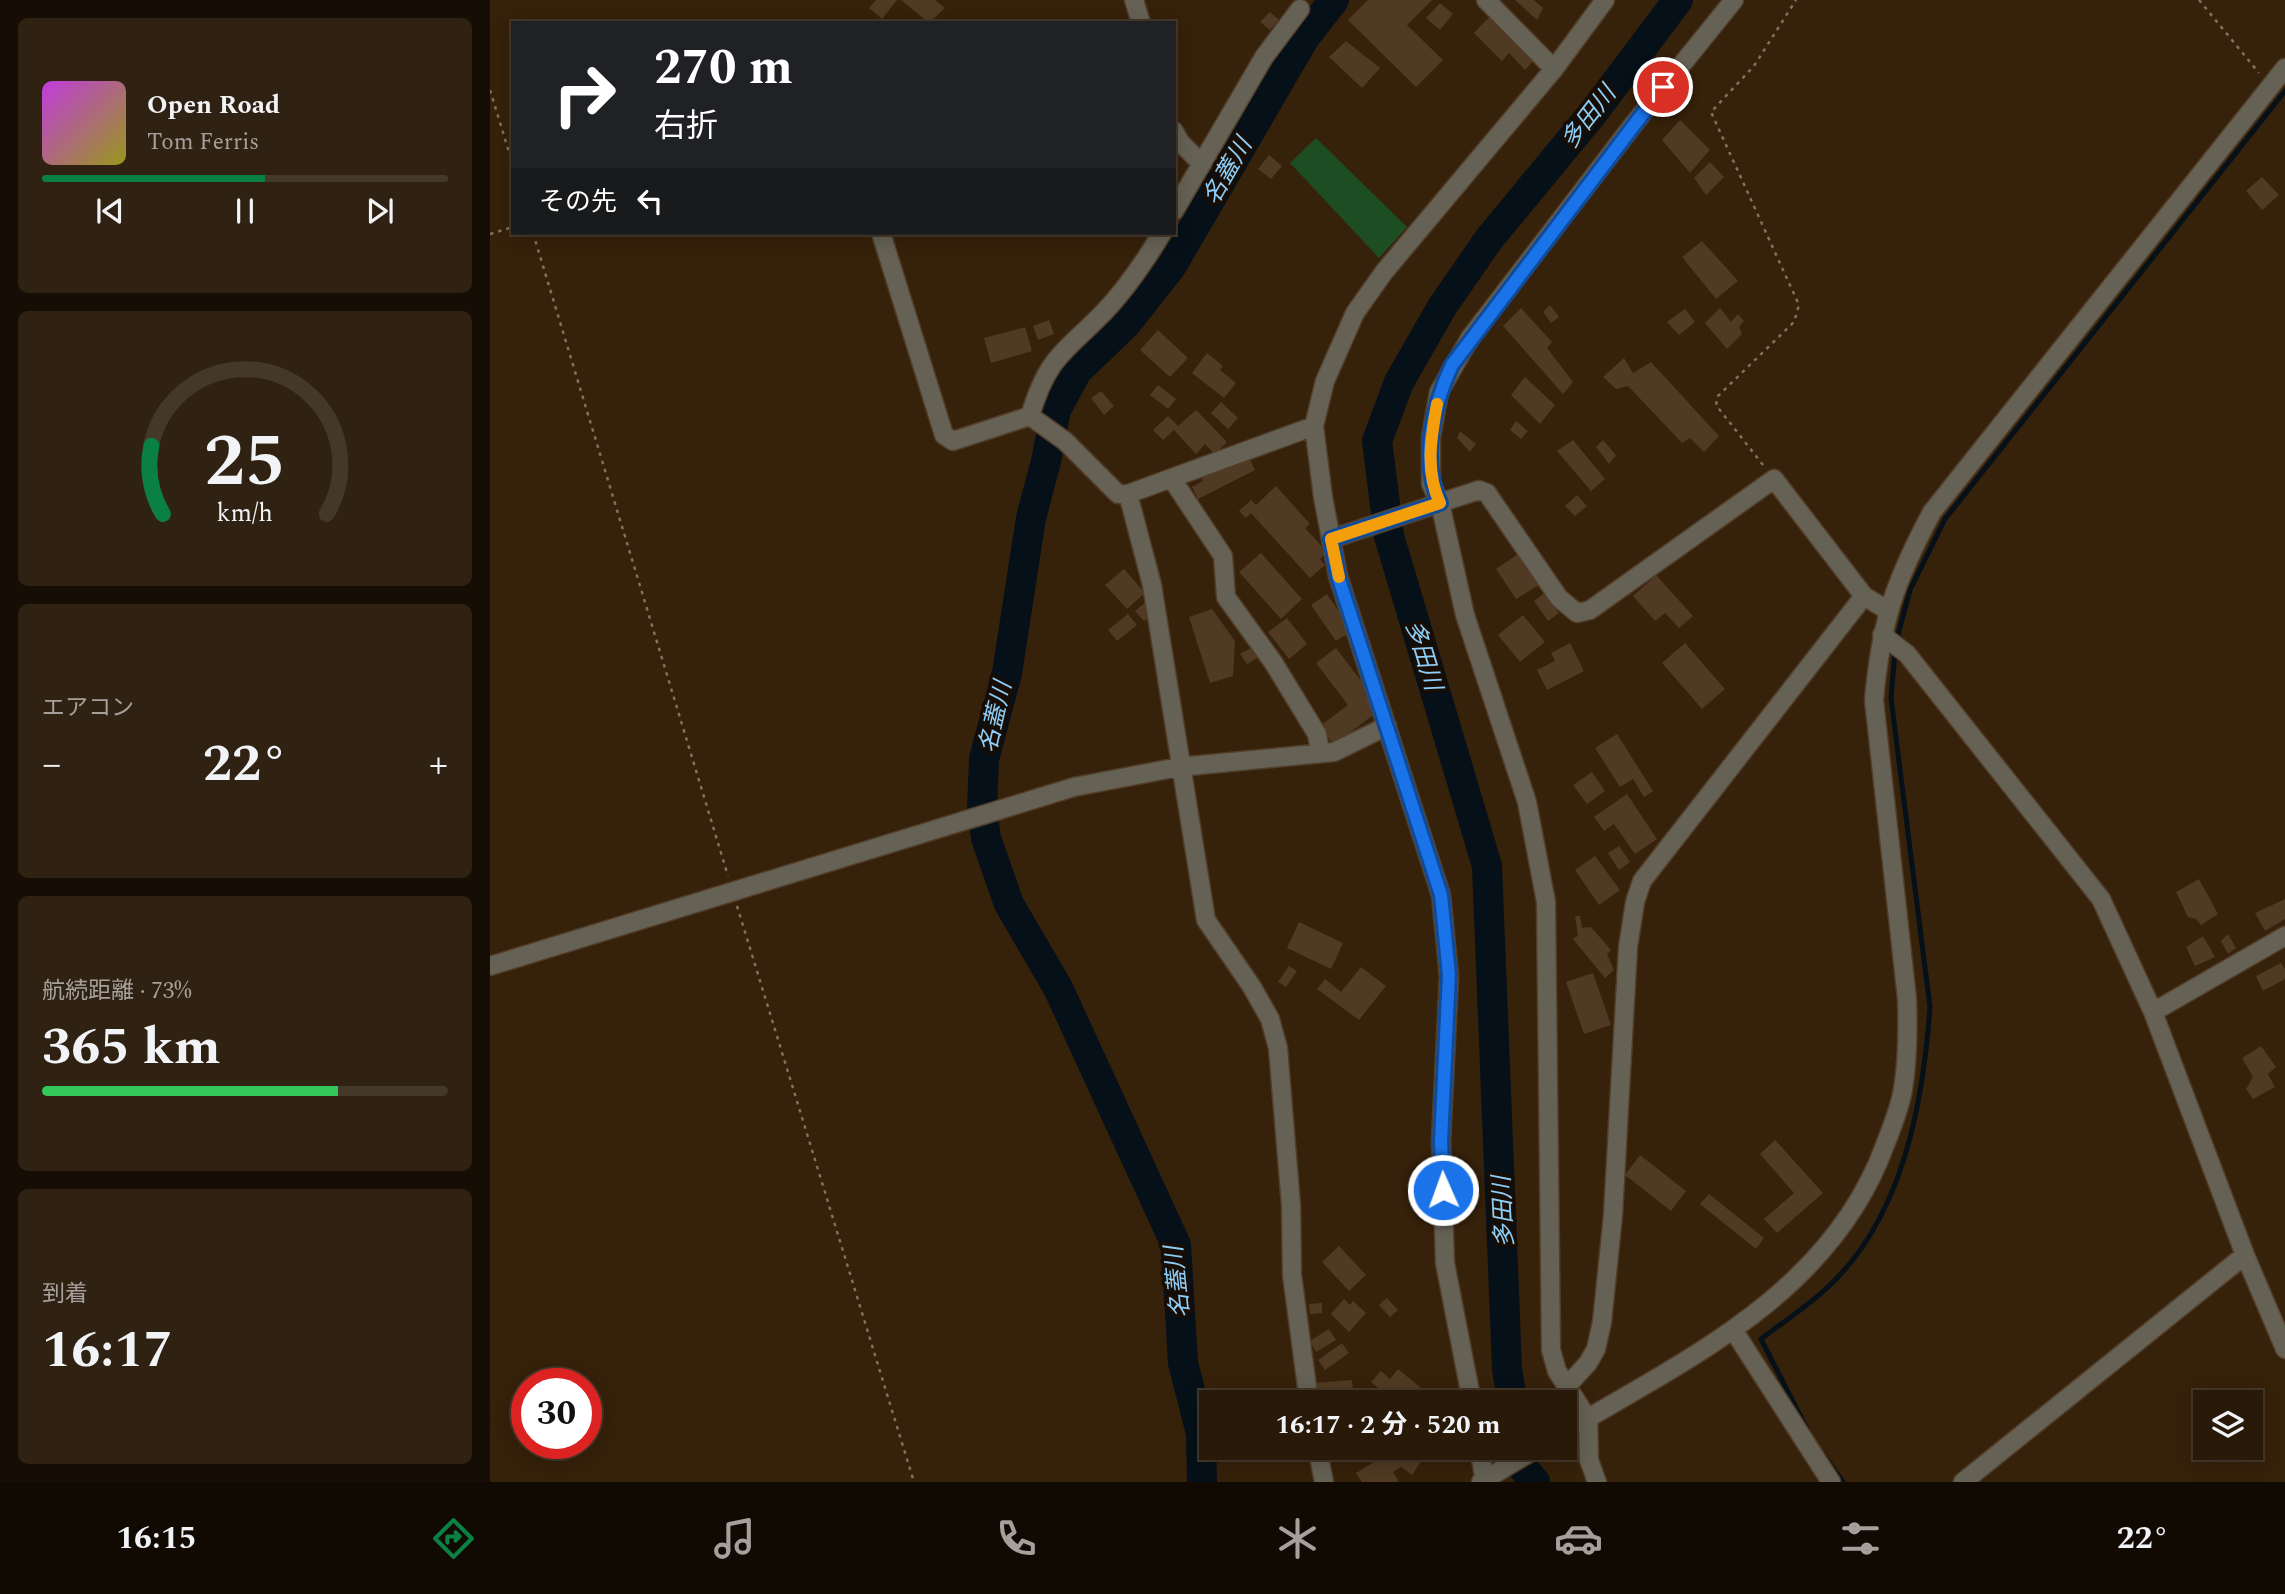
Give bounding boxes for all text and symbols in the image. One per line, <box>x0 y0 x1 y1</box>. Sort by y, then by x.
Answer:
text: 270 m <box>654 31 793 106</box>
icon: right <box>539 49 630 140</box>
pin <box>1633 57 1693 117</box>
icon: arrive <box>1644 68 1682 106</box>
water label: 多田川 <box>1552 76 1627 157</box>
text: Open Road <box>147 85 280 125</box>
text: 右折 <box>654 102 718 151</box>
text: Tom Ferris <box>147 125 259 160</box>
water label: 名蓋川 <box>1194 129 1263 212</box>
text: その先 <box>539 182 617 222</box>
icon: left <box>631 182 669 220</box>
icon: previous <box>91 192 129 230</box>
icon: pause <box>226 192 264 230</box>
icon: next <box>361 192 399 230</box>
text: 25 <box>204 408 286 519</box>
text: km/h <box>217 495 273 533</box>
water label: 多田川 <box>1395 616 1452 698</box>
water label: 名蓋川 <box>970 675 1022 756</box>
text: エアコン <box>42 691 134 726</box>
text: 22° <box>203 725 287 804</box>
text: − <box>42 736 61 794</box>
text: + <box>429 736 448 794</box>
text: 航続距離 · 73% <box>42 974 192 1009</box>
text: 365 km <box>42 1008 221 1087</box>
position arrow <box>1406 1153 1480 1227</box>
water label: 多田川 <box>1484 1172 1524 1249</box>
water label: 名蓋川 <box>1156 1241 1200 1320</box>
text: 到着 <box>42 1277 88 1312</box>
text: 16:17 <box>42 1311 173 1390</box>
speed limit sign: 30 <box>511 1368 602 1459</box>
map controls <box>2193 1390 2263 1460</box>
button: layers <box>2193 1390 2263 1460</box>
text: 16:17 · 2 分 · 520 m <box>1275 1405 1501 1445</box>
text: 16:15 <box>116 1514 197 1563</box>
icon: directions <box>429 1514 478 1563</box>
icon: music <box>710 1514 759 1563</box>
icon: phone <box>992 1514 1041 1563</box>
icon: climate <box>1273 1514 1322 1563</box>
icon: car <box>1554 1514 1603 1563</box>
icon: filters <box>1836 1514 1885 1563</box>
text: 22° <box>2117 1514 2169 1563</box>

